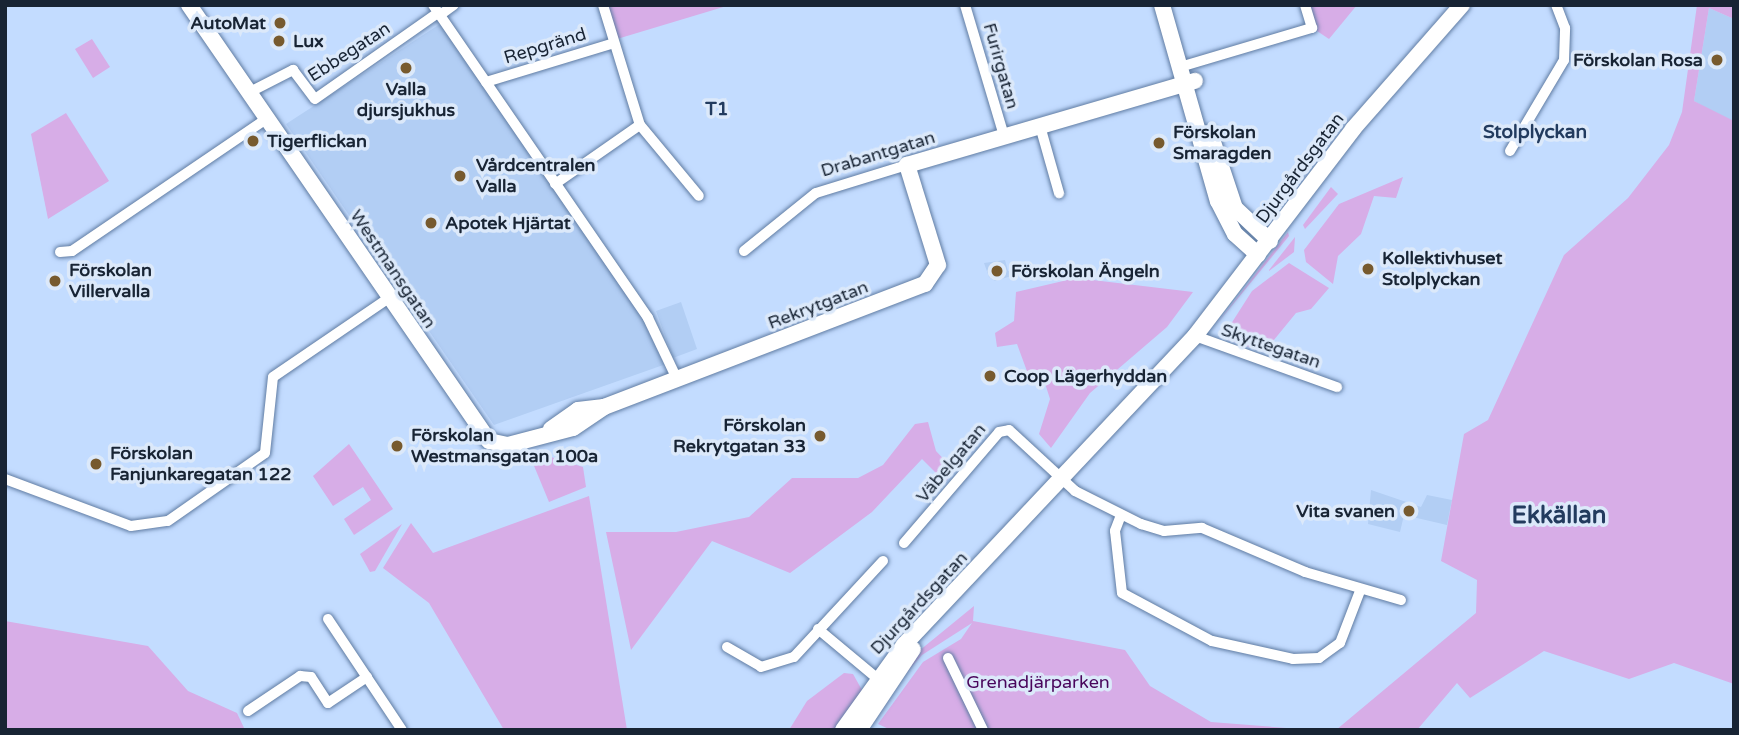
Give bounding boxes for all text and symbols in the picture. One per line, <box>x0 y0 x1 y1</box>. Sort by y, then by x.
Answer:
place label: AutoMat <box>190 12 266 34</box>
marker: AutoMat <box>272 15 288 31</box>
street label: Ebbegatan <box>304 17 394 87</box>
street label: Furirgatan <box>978 20 1024 112</box>
street label: Repgränd <box>501 23 589 69</box>
place label: Lux <box>293 30 324 52</box>
marker: Lux <box>271 33 287 49</box>
place label: Förskolan Rosa <box>1573 49 1703 71</box>
marker: Förskolan Rosa <box>1709 52 1725 68</box>
marker: Valla djursjukhus <box>398 60 414 76</box>
place label: Valla djursjukhus <box>357 79 455 122</box>
district label: T1 <box>705 99 729 121</box>
street label: Djurgårdsgatan <box>1251 108 1349 228</box>
place label: Förskolan Smaragden <box>1173 122 1271 164</box>
district label: Stolplyckan <box>1483 122 1587 144</box>
street label: Drabantgatan <box>818 126 938 182</box>
place label: Tigerflickan <box>267 130 367 152</box>
marker: Tigerflickan <box>245 133 261 149</box>
marker: Förskolan Smaragden <box>1151 135 1167 151</box>
place label: Vårdcentralen Valla <box>476 155 596 198</box>
marker: Vårdcentralen Valla <box>450 166 470 186</box>
street label: Westmansgatan <box>345 206 441 332</box>
place label: Apotek Hjärtat <box>445 212 571 234</box>
marker: Apotek Hjärtat <box>423 215 439 231</box>
place label: Kollektivhuset Stolplyckan <box>1382 248 1502 290</box>
place label: Förskolan Villervalla <box>69 260 152 302</box>
place label: Förskolan Ängeln <box>1011 260 1160 282</box>
marker: Kollektivhuset Stolplyckan <box>1360 261 1376 277</box>
marker: Förskolan Ängeln <box>989 263 1005 279</box>
marker: Förskolan Villervalla <box>47 273 63 289</box>
street label: Rekrytgatan <box>765 276 871 334</box>
street label: Skyttegatan <box>1218 319 1324 373</box>
place label: Coop Lägerhyddan <box>1004 365 1167 387</box>
marker: Coop Lägerhyddan <box>982 368 998 384</box>
place label: Förskolan Rekrytgatan 33 <box>673 415 806 458</box>
street label: Väbelgatan <box>912 419 990 507</box>
place label: Förskolan Westmansgatan 100a <box>411 425 598 467</box>
marker: Förskolan Rekrytgatan 33 <box>812 428 828 444</box>
marker: Förskolan Westmansgatan 100a <box>389 438 405 454</box>
place label: Förskolan Fanjunkaregatan 122 <box>110 443 292 486</box>
marker: Förskolan Fanjunkaregatan 122 <box>88 456 104 472</box>
place label: Vita svanen <box>1296 500 1395 522</box>
district label: Ekkällan <box>1512 502 1606 530</box>
marker: Vita svanen <box>1401 503 1417 519</box>
street label: Djurgårdsgatan <box>866 547 972 659</box>
park label: Grenadjärparken <box>966 671 1110 693</box>

